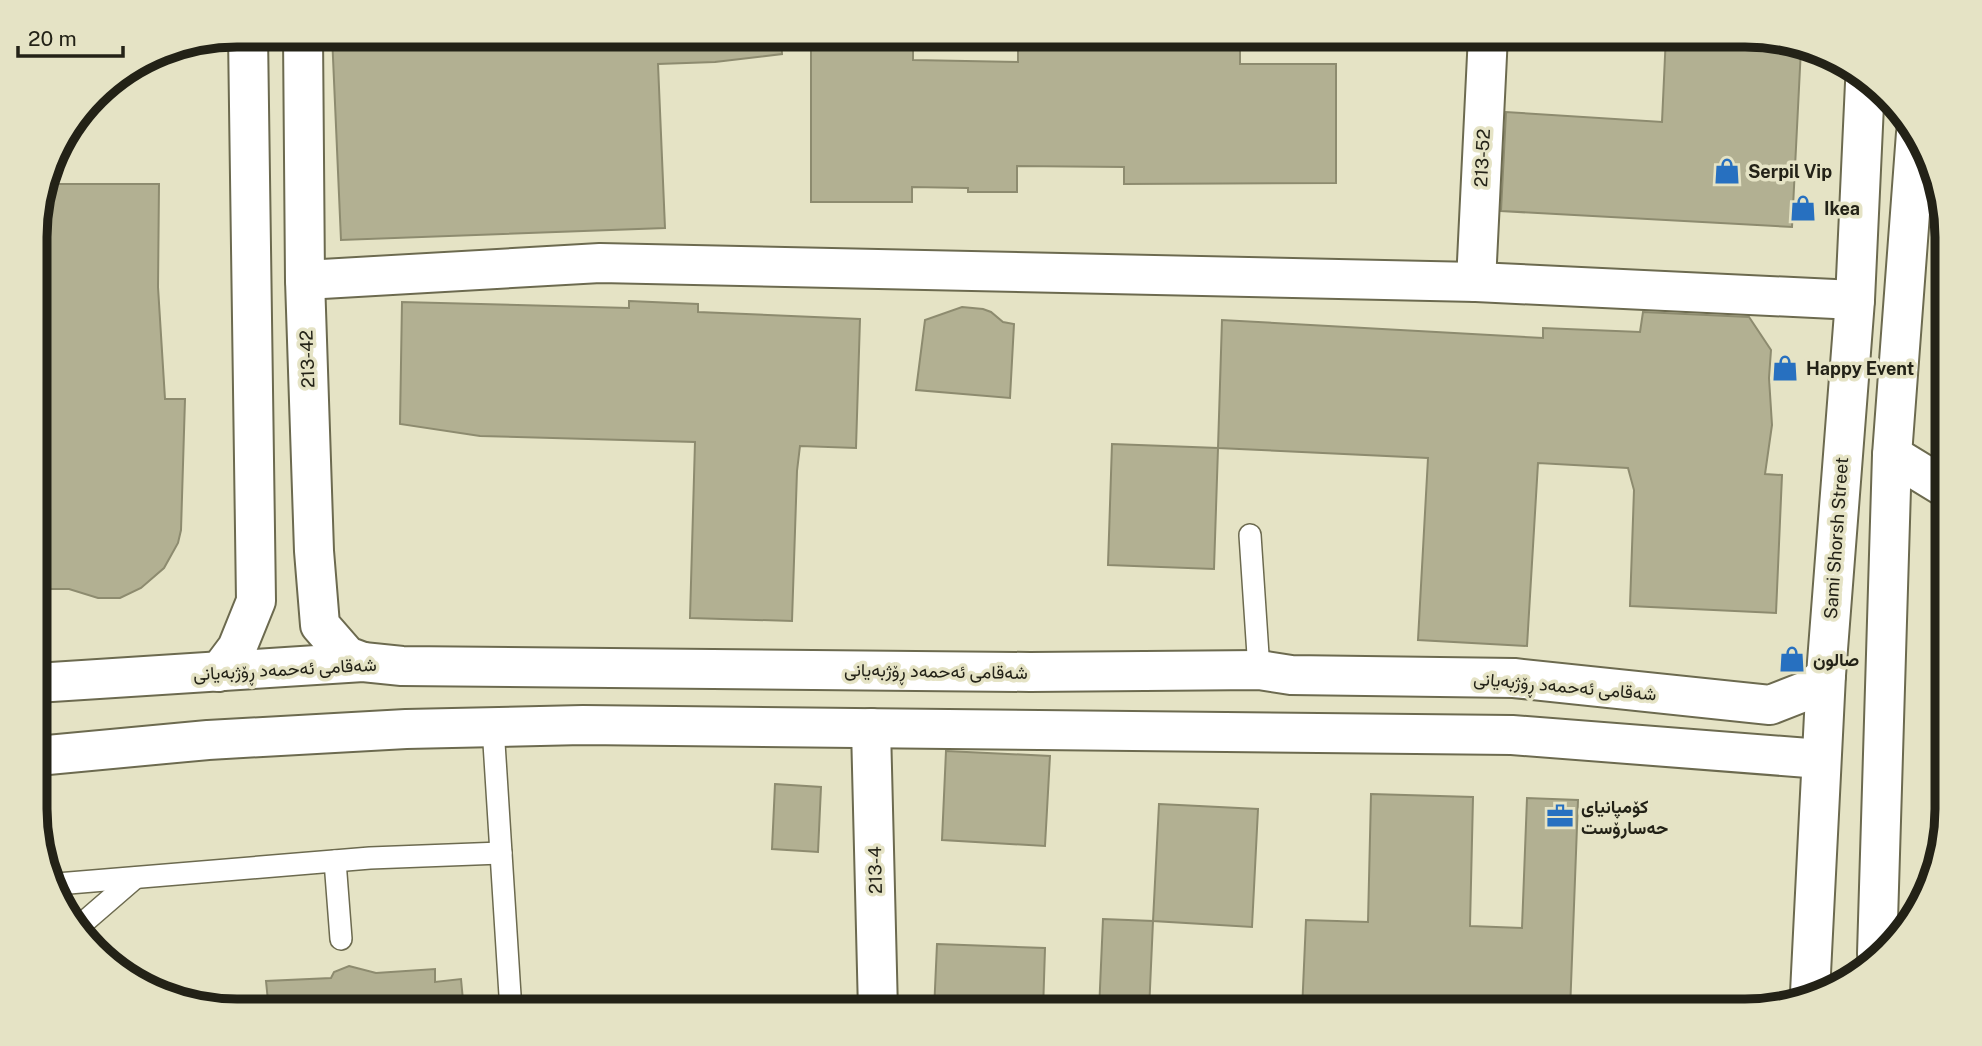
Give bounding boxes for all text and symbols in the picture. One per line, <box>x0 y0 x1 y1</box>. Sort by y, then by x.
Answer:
scale bar <box>18 14 122 58</box>
text: 20 m <box>28 26 77 51</box>
street label: 213-52 <box>1470 128 1494 188</box>
shop icon: Serpil Vip <box>1712 156 1742 186</box>
place label: Serpil Vip <box>1748 161 1832 182</box>
shop icon: Ikea <box>1788 193 1818 223</box>
place label: Ikea <box>1824 198 1860 219</box>
street label: 213-42 <box>295 330 319 388</box>
shop icon: Happy Event <box>1770 353 1800 383</box>
place label: Happy Event <box>1806 358 1914 379</box>
street label: Sami Shorsh Street <box>1820 456 1852 620</box>
shop icon: صالون <box>1777 644 1807 674</box>
place label: صالون <box>1813 649 1859 671</box>
street label: شەقامی ئەحمەد ڕۆژبەیانی <box>193 654 377 688</box>
street label: شەقامی ئەحمەد ڕۆژبەیانی <box>844 659 1028 687</box>
street label: شەقامی ئەحمەد ڕۆژبەیانی <box>1472 668 1657 708</box>
place label: کۆمپانیای حەسارۆست <box>1581 796 1668 839</box>
office icon: کۆمپانیای حەسارۆست <box>1545 801 1575 831</box>
street label: 213-4 <box>864 846 886 894</box>

